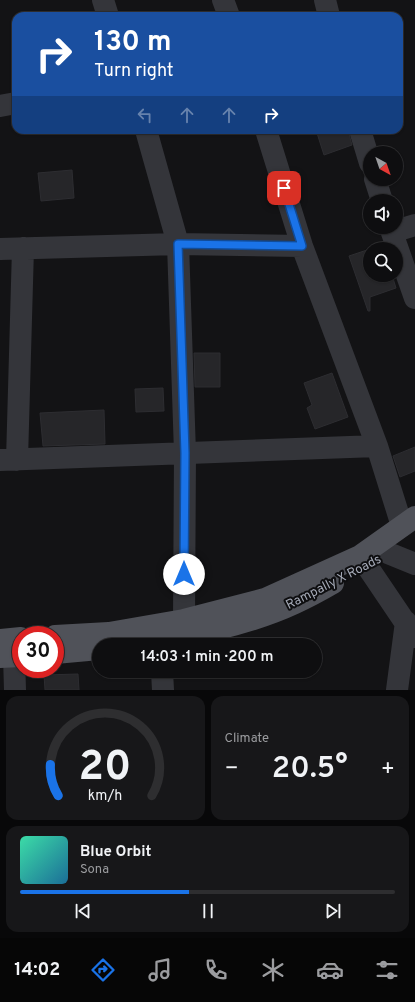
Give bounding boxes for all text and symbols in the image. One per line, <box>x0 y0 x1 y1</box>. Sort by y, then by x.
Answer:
text: 130 m <box>94 25 172 61</box>
icon: right <box>28 28 80 80</box>
text: Turn right <box>94 60 174 83</box>
icon: left <box>134 104 156 126</box>
icon: ahead <box>176 104 198 126</box>
icon: ahead <box>218 104 240 126</box>
icon: right <box>260 104 282 126</box>
north arrow <box>363 146 403 186</box>
map controls <box>363 146 403 282</box>
pin <box>267 171 301 205</box>
icon: arrive <box>273 177 295 199</box>
button: sound <box>363 194 403 234</box>
button: search <box>363 242 403 282</box>
street label: Rampally X Roads <box>284 552 384 614</box>
position arrow <box>163 553 205 595</box>
speed limit sign: 30 <box>12 626 64 678</box>
text: 14:03 · 1 min · 200 m <box>140 648 274 667</box>
text: Climate <box>225 731 269 747</box>
text: 20 <box>79 742 132 795</box>
text: 20.5° <box>272 751 348 788</box>
text: − <box>225 756 239 783</box>
text: + <box>381 756 395 783</box>
text: km/h <box>88 787 123 805</box>
text: Blue Orbit <box>80 843 151 862</box>
text: Sona <box>80 862 109 878</box>
icon: previous <box>72 900 94 922</box>
icon: pause <box>197 900 219 922</box>
icon: next <box>322 900 344 922</box>
icon: directions <box>89 956 117 984</box>
icon: music <box>146 956 174 984</box>
icon: phone <box>202 956 230 984</box>
icon: climate <box>259 956 287 984</box>
icon: car <box>316 956 344 984</box>
icon: filters <box>373 956 401 984</box>
text: 14:02 <box>14 959 60 982</box>

